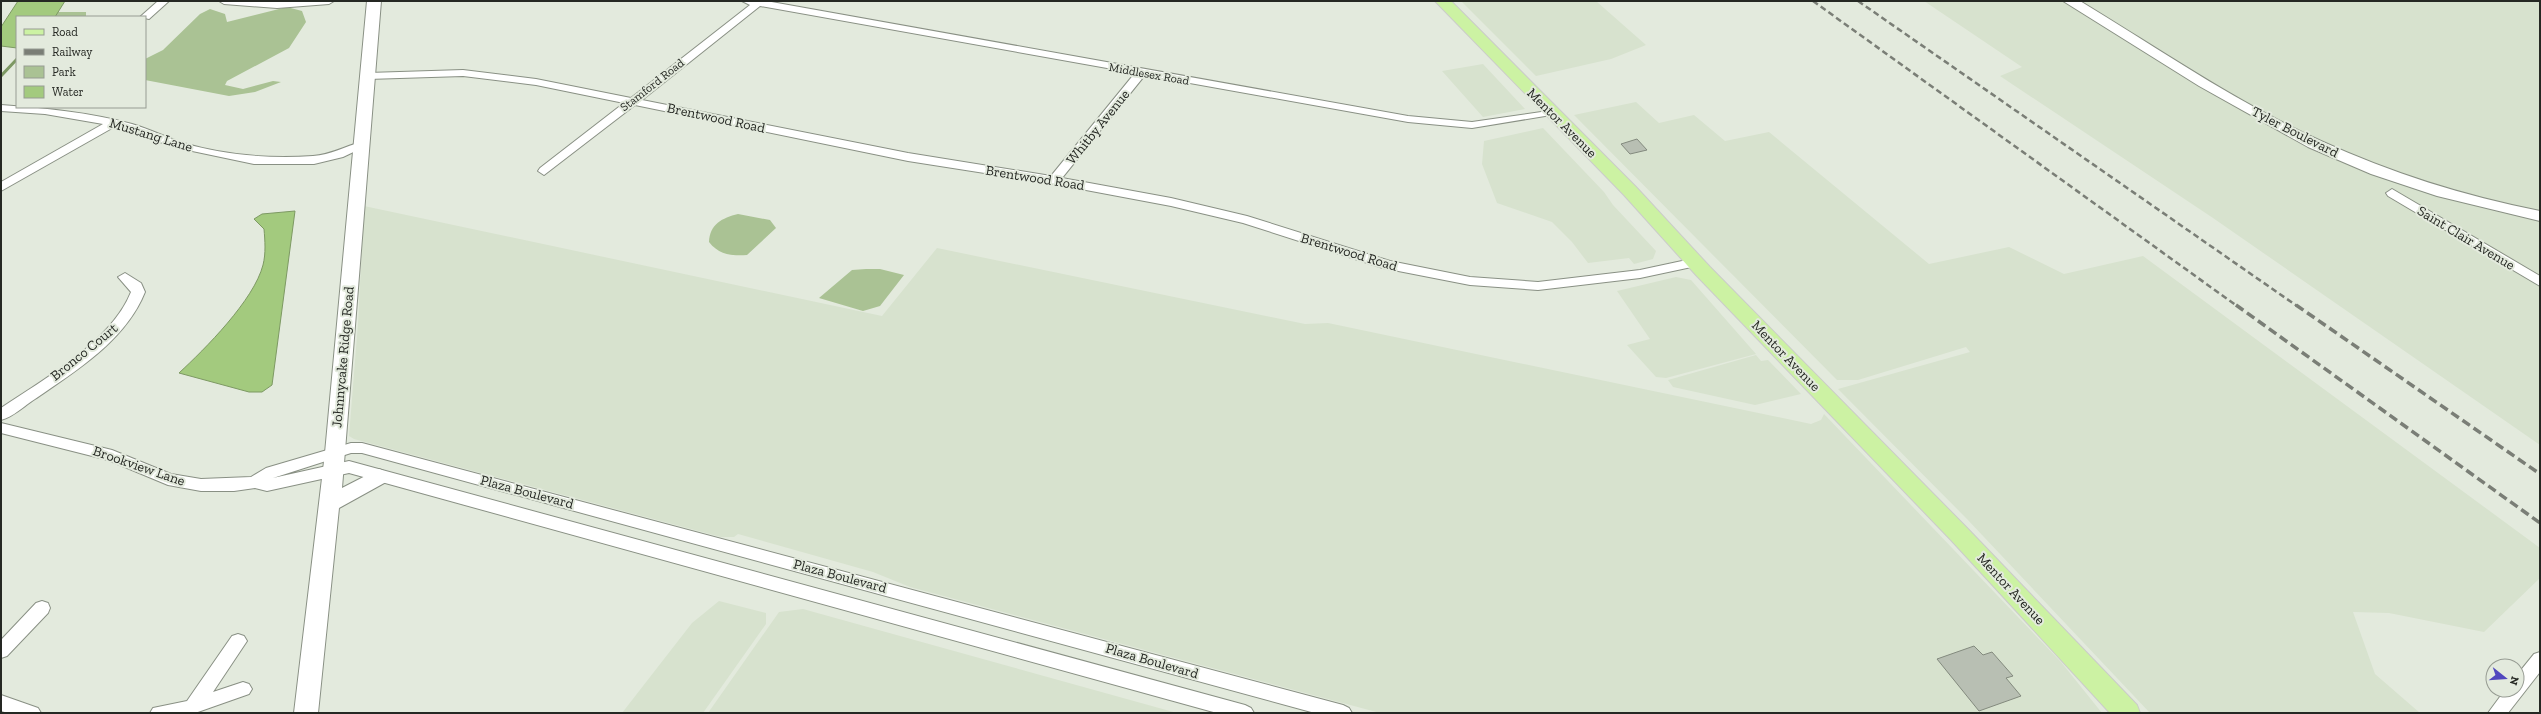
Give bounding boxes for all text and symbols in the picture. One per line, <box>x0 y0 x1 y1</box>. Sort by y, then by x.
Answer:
legend <box>16 16 146 108</box>
text: Road <box>52 25 78 39</box>
text: Railway <box>52 45 93 59</box>
street label: Stamford Road <box>617 56 687 114</box>
street label: Middlesex Road <box>1108 60 1191 88</box>
text: Park <box>52 65 77 79</box>
text: Water <box>52 85 84 99</box>
street label: Mentor Avenue <box>1524 85 1601 162</box>
street label: Whitby Avenue <box>1063 86 1134 168</box>
street label: Brentwood Road <box>665 99 767 137</box>
street label: Tyler Boulevard <box>2249 103 2342 161</box>
street label: Mustang Lane <box>107 114 195 156</box>
street label: Brentwood Road <box>984 162 1086 194</box>
street label: Saint Clair Avenue <box>2414 202 2518 274</box>
street label: Brentwood Road <box>1299 229 1400 275</box>
street label: Johnnycake Ridge Road <box>328 285 358 428</box>
street label: Mentor Avenue <box>1748 317 1824 395</box>
street label: Bronco Court <box>47 319 122 384</box>
street label: Brookview Lane <box>91 442 188 490</box>
street label: Plaza Boulevard <box>478 471 576 513</box>
street label: Mentor Avenue <box>1973 550 2049 629</box>
street label: Plaza Boulevard <box>791 555 889 597</box>
street label: Plaza Boulevard <box>1104 640 1201 682</box>
north arrow <box>2485 658 2525 698</box>
text: N <box>2506 675 2522 687</box>

